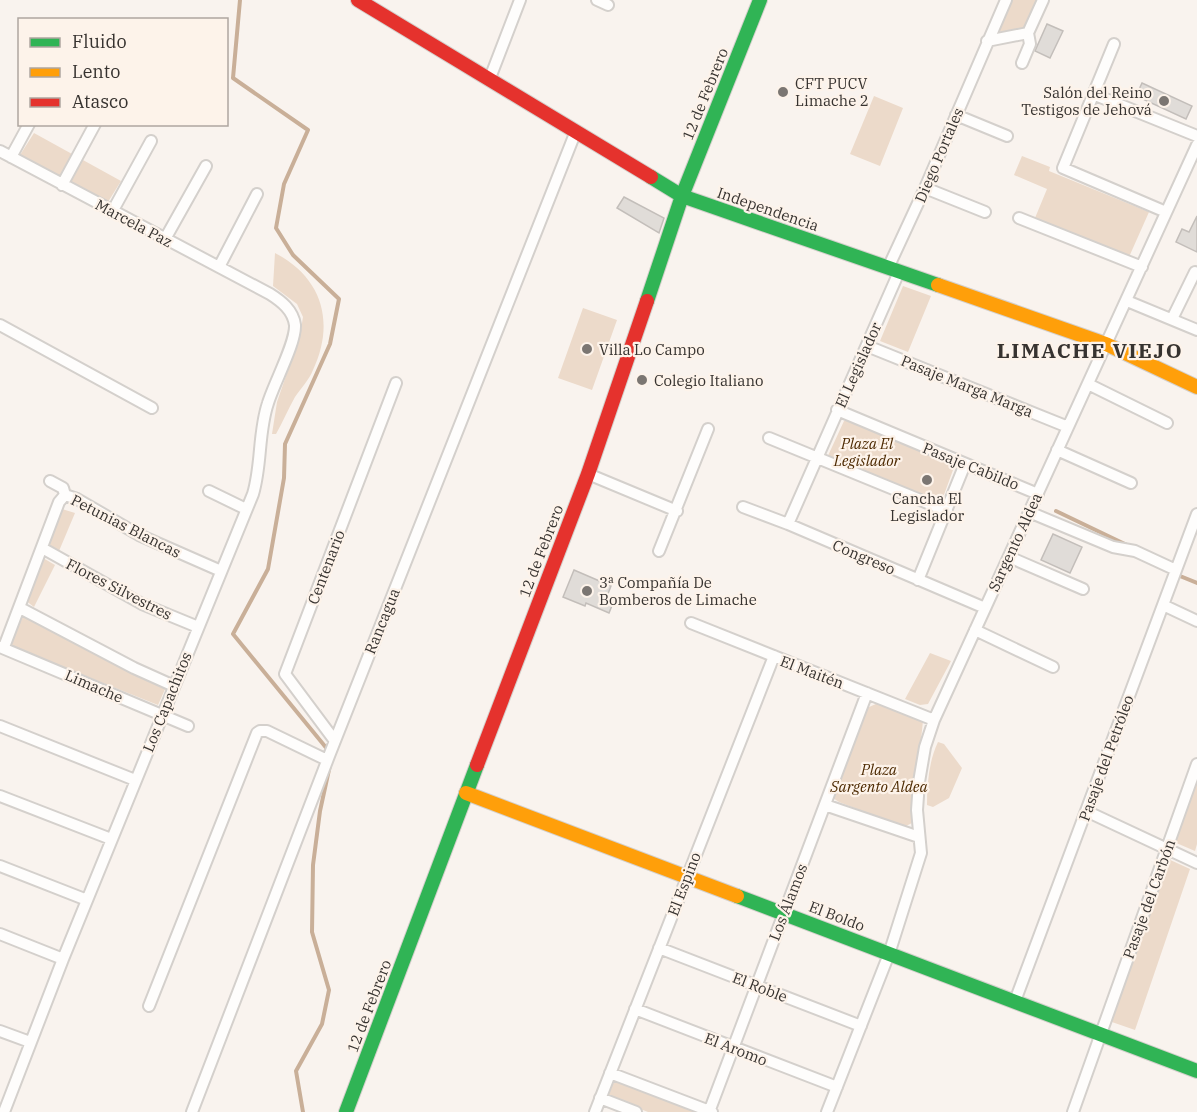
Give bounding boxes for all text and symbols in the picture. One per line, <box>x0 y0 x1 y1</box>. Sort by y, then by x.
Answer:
legend <box>18 18 228 126</box>
text: Fluido <box>72 30 127 53</box>
street label: 12 de Febrero <box>678 45 732 143</box>
text: Lento <box>72 60 120 83</box>
place label: CFT PUCV Limache 2 <box>795 74 869 110</box>
place label: Salón del Reino Testigos de Jehová <box>1021 83 1152 119</box>
marker: CFT PUCV Limache 2 <box>776 85 790 99</box>
text: Atasco <box>72 90 128 113</box>
marker: Salón del Reino Testigos de Jehová <box>1157 94 1171 108</box>
street label: Diego Portales <box>911 105 967 205</box>
street label: Independencia <box>715 183 821 235</box>
street label: Marcela Paz <box>92 195 176 251</box>
street label: El Legislador <box>831 319 885 411</box>
district label: LIMACHE VIEJO <box>997 336 1183 364</box>
place label: Villa Lo Campo <box>599 340 705 359</box>
marker: Villa Lo Campo <box>580 342 594 356</box>
street label: Pasaje Marga Marga <box>898 351 1036 421</box>
place label: Colegio Italiano <box>654 371 764 390</box>
marker: Colegio Italiano <box>635 373 649 387</box>
park label: Plaza El Legislador <box>833 434 901 470</box>
street label: Pasaje Cabildo <box>920 438 1022 494</box>
marker: Cancha El Legislador <box>920 473 934 487</box>
place label: Cancha El Legislador <box>890 489 964 525</box>
street label: Petunias Blancas <box>68 490 184 562</box>
street label: Sargento Aldea <box>984 490 1046 594</box>
street label: 12 de Febrero <box>515 502 567 600</box>
street label: Centenario <box>303 527 349 607</box>
street label: Congreso <box>830 535 898 579</box>
street label: Flores Silvestres <box>63 554 175 624</box>
place label: 3ª Compañía De Bomberos de Limache <box>599 573 757 609</box>
marker: 3ª Compañía De Bomberos de Limache <box>580 584 594 598</box>
street label: Rancagua <box>360 585 404 657</box>
street label: Los Capachitos <box>138 649 196 755</box>
street label: El Maitén <box>778 651 847 693</box>
street label: Limache <box>62 665 126 707</box>
street label: Pasaje del Petróleo <box>1074 692 1138 824</box>
park label: Plaza Sargento Aldea <box>829 760 929 796</box>
street label: Pasaje del Carbón <box>1119 836 1180 961</box>
street label: El Espino <box>663 850 705 918</box>
street label: Los Álamos <box>765 861 811 943</box>
street label: El Boldo <box>806 897 868 935</box>
street label: 12 de Febrero <box>343 957 395 1055</box>
street label: El Roble <box>730 968 790 1006</box>
street label: El Aromo <box>702 1028 770 1070</box>

